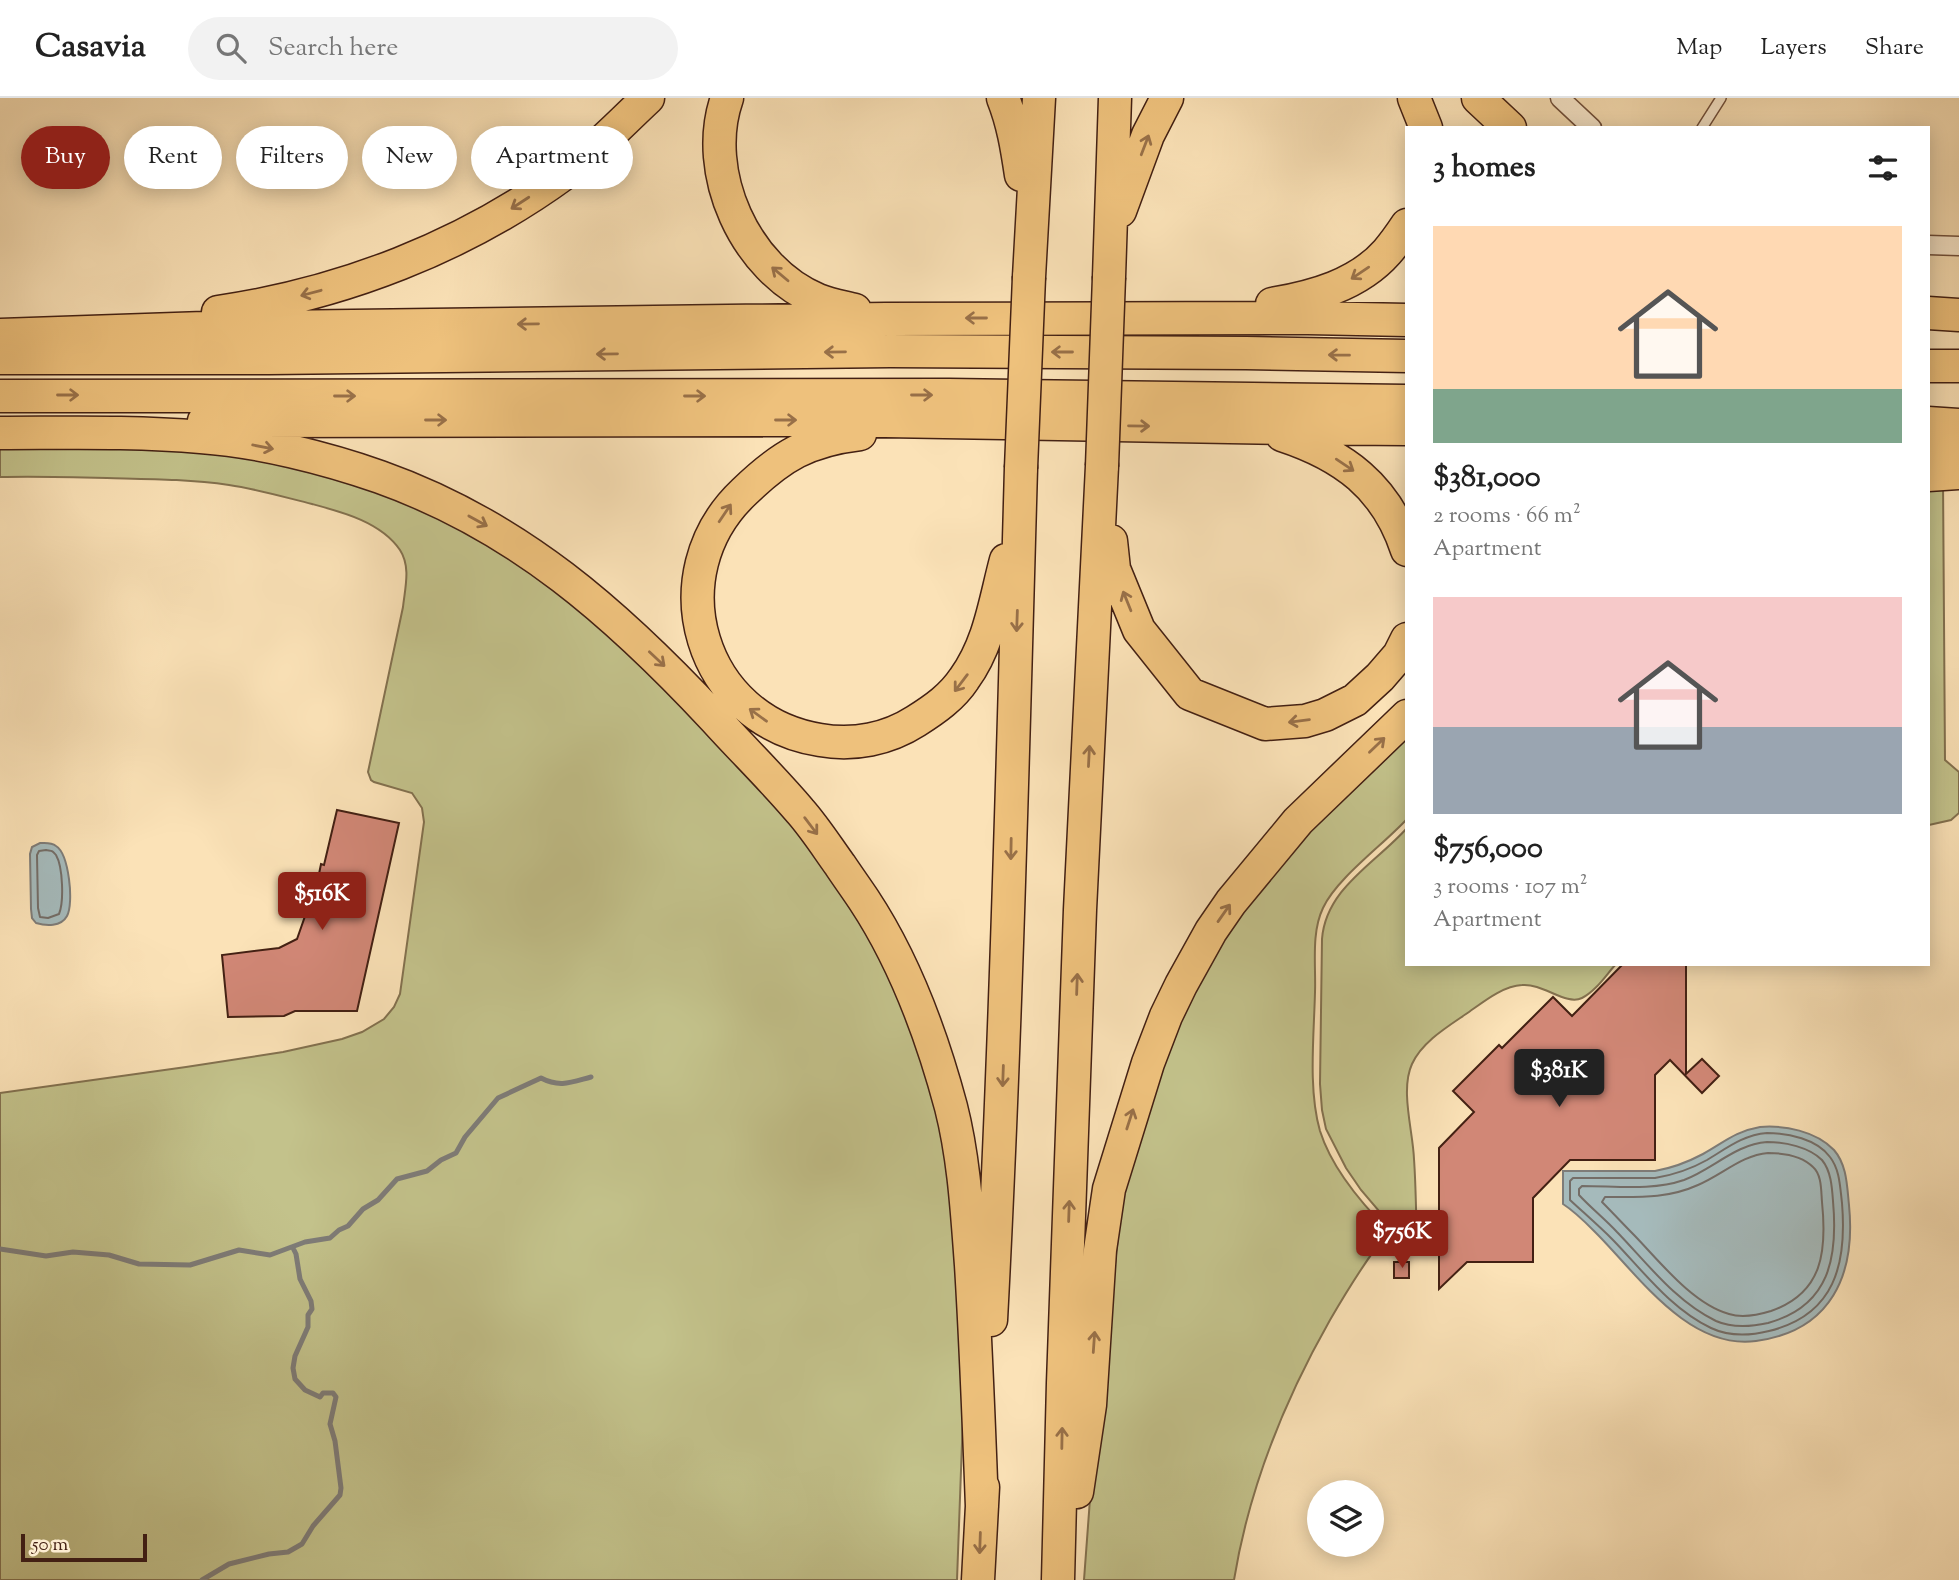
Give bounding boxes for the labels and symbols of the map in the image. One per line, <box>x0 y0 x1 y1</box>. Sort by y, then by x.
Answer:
one-way arrow <box>1139 134 1152 156</box>
one-way arrow <box>511 196 530 211</box>
one-way arrow <box>771 266 789 282</box>
one-way arrow <box>1351 266 1370 280</box>
one-way arrow <box>301 287 323 300</box>
one-way arrow <box>965 311 988 325</box>
one-way arrow <box>517 317 540 330</box>
one-way arrow <box>824 345 847 359</box>
one-way arrow <box>1051 345 1074 359</box>
one-way arrow <box>596 347 619 361</box>
one-way arrow <box>1328 348 1351 362</box>
one-way arrow <box>56 388 79 402</box>
one-way arrow <box>910 388 933 402</box>
one-way arrow <box>333 389 356 403</box>
one-way arrow <box>683 389 706 403</box>
one-way arrow <box>424 413 447 427</box>
one-way arrow <box>774 413 797 427</box>
one-way arrow <box>1127 419 1150 433</box>
one-way arrow <box>251 440 274 454</box>
one-way arrow <box>1335 458 1355 472</box>
one-way arrow <box>718 504 733 523</box>
one-way arrow <box>467 514 487 528</box>
one-way arrow <box>1120 591 1133 613</box>
one-way arrow <box>1010 609 1024 632</box>
one-way arrow <box>648 650 665 667</box>
one-way arrow <box>953 674 968 692</box>
one-way arrow <box>749 708 768 722</box>
one-way arrow <box>1288 714 1311 727</box>
one-way arrow <box>1368 737 1385 754</box>
one-way arrow <box>1082 745 1095 768</box>
one-way arrow <box>804 816 819 834</box>
one-way arrow <box>1005 837 1018 860</box>
pin: $516K <box>273 872 371 932</box>
one-way arrow <box>1217 903 1231 923</box>
one-way arrow <box>1071 972 1084 995</box>
pin: $381K <box>1510 1049 1608 1109</box>
one-way arrow <box>996 1064 1009 1087</box>
one-way arrow <box>1125 1108 1137 1130</box>
one-way arrow <box>1063 1200 1076 1223</box>
pin: $756K <box>1353 1210 1451 1270</box>
one-way arrow <box>1088 1331 1101 1354</box>
one-way arrow <box>1055 1427 1068 1450</box>
scale bar <box>21 1531 147 1563</box>
one-way arrow <box>973 1532 986 1555</box>

